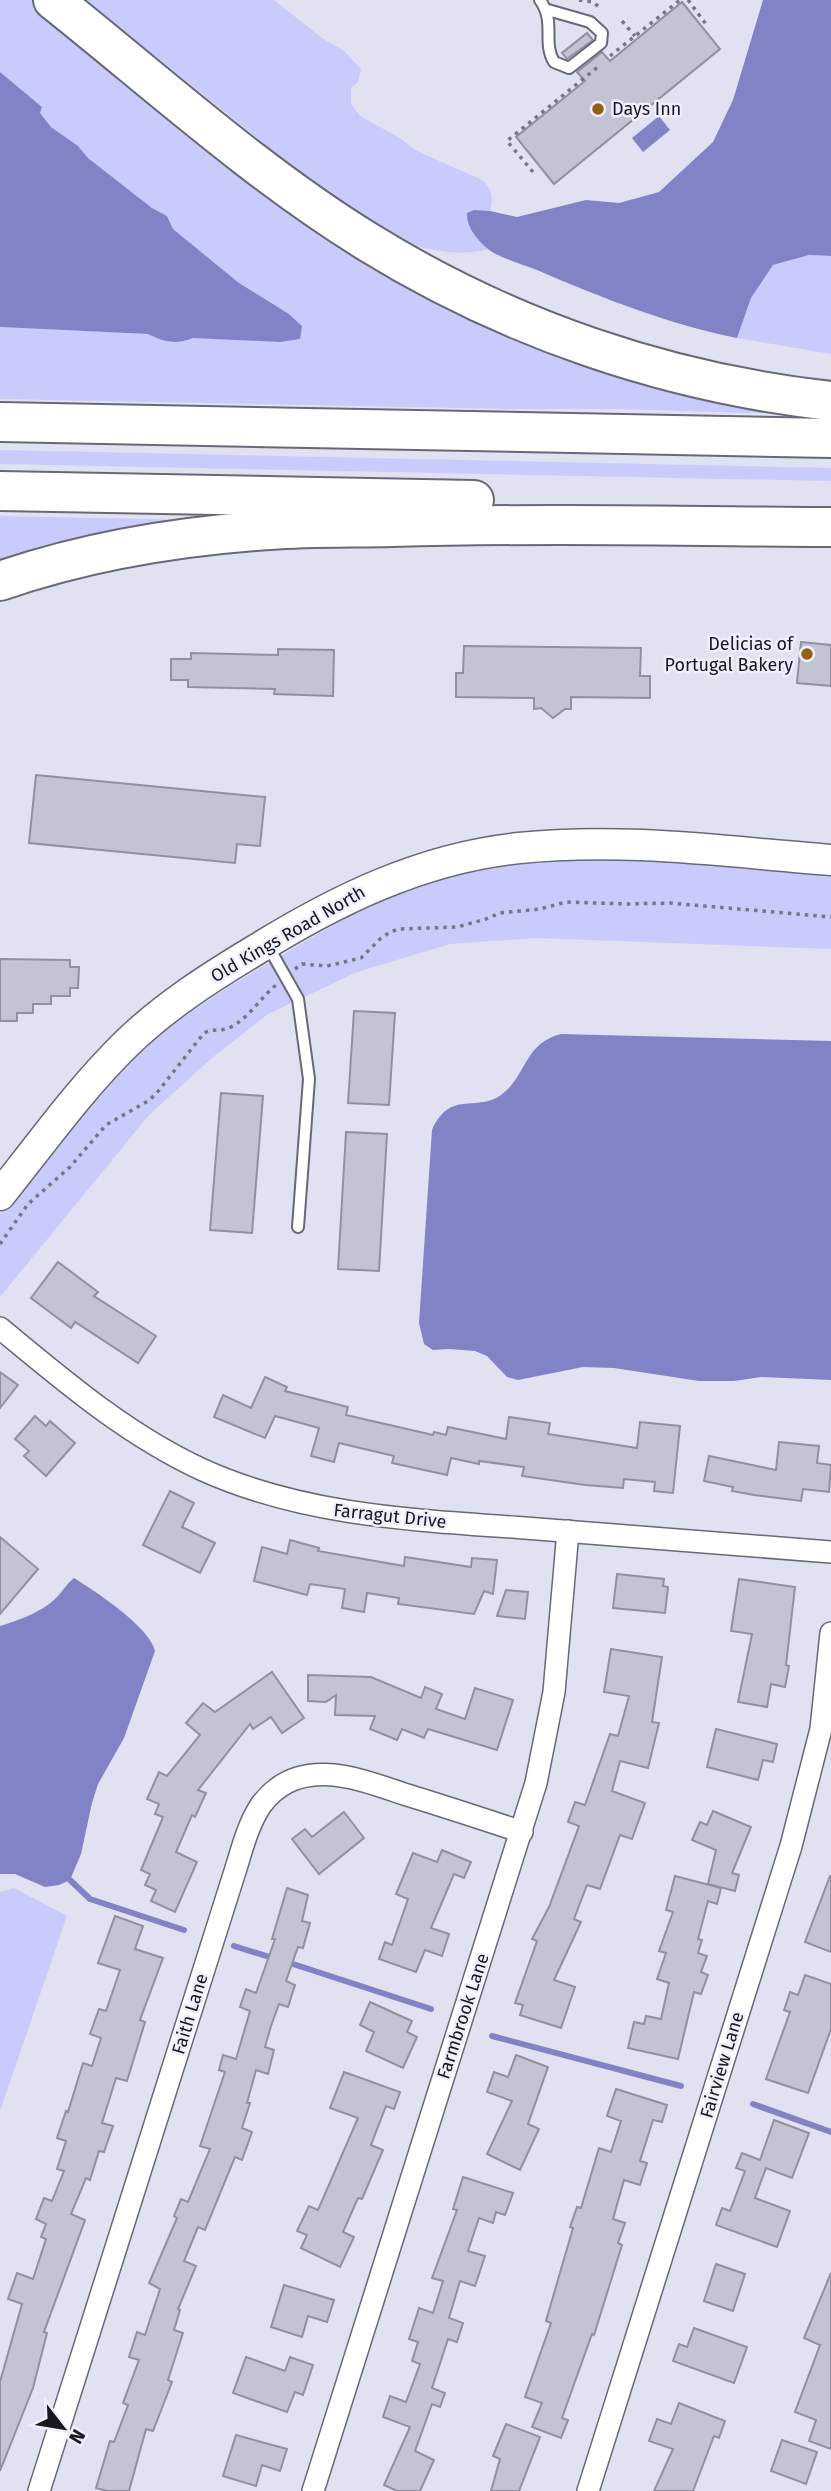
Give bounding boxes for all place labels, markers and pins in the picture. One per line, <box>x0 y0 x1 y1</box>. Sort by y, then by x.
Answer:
place label: Days Inn <box>612 98 681 120</box>
marker: Days Inn <box>590 101 606 117</box>
place label: Delicias of Portugal Bakery <box>665 633 795 676</box>
marker: Delicias of Portugal Bakery <box>799 646 815 662</box>

